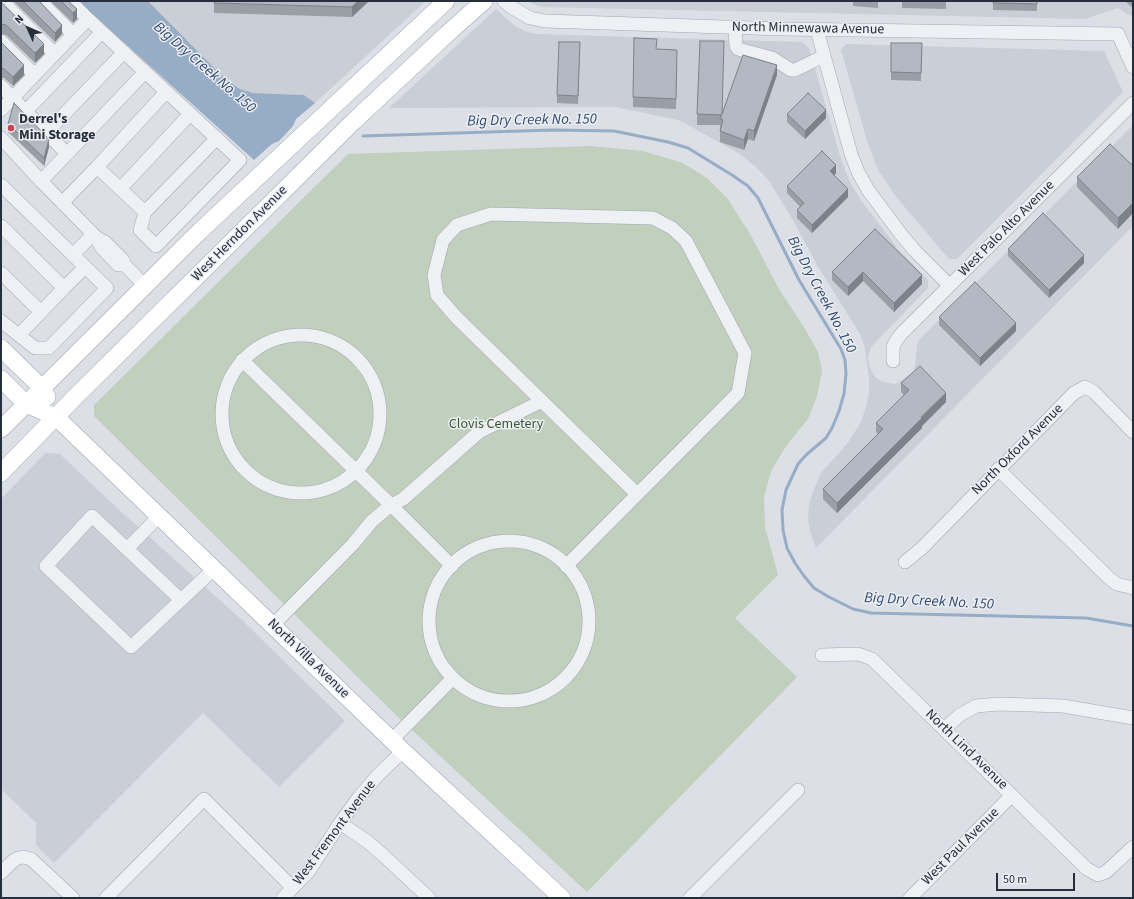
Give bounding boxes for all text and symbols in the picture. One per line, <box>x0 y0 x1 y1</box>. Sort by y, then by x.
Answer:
north arrow <box>8 8 48 48</box>
text: N <box>11 11 27 27</box>
water label: Big Dry Creek No. 150 <box>149 19 259 117</box>
street label: North Minnewawa Avenue <box>732 19 884 39</box>
water label: Big Dry Creek No. 150 <box>467 111 597 131</box>
place label: Derrel's Mini Storage <box>19 112 95 144</box>
marker: Derrel's Mini Storage <box>6 123 16 133</box>
street label: West Palo Alto Avenue <box>956 178 1058 280</box>
street label: West Herndon Avenue <box>189 183 291 285</box>
water label: Big Dry Creek No. 150 <box>783 234 859 356</box>
street label: North Oxford Avenue <box>969 401 1067 499</box>
park label: Clovis Cemetery <box>449 417 543 433</box>
water label: Big Dry Creek No. 150 <box>864 590 994 614</box>
street label: North Villa Avenue <box>264 616 352 702</box>
street label: North Lind Avenue <box>921 706 1011 794</box>
street label: West Fremont Avenue <box>290 777 380 889</box>
street label: West Paul Avenue <box>919 805 1003 889</box>
scale bar <box>998 865 1077 891</box>
text: 50 m <box>1003 871 1027 888</box>

